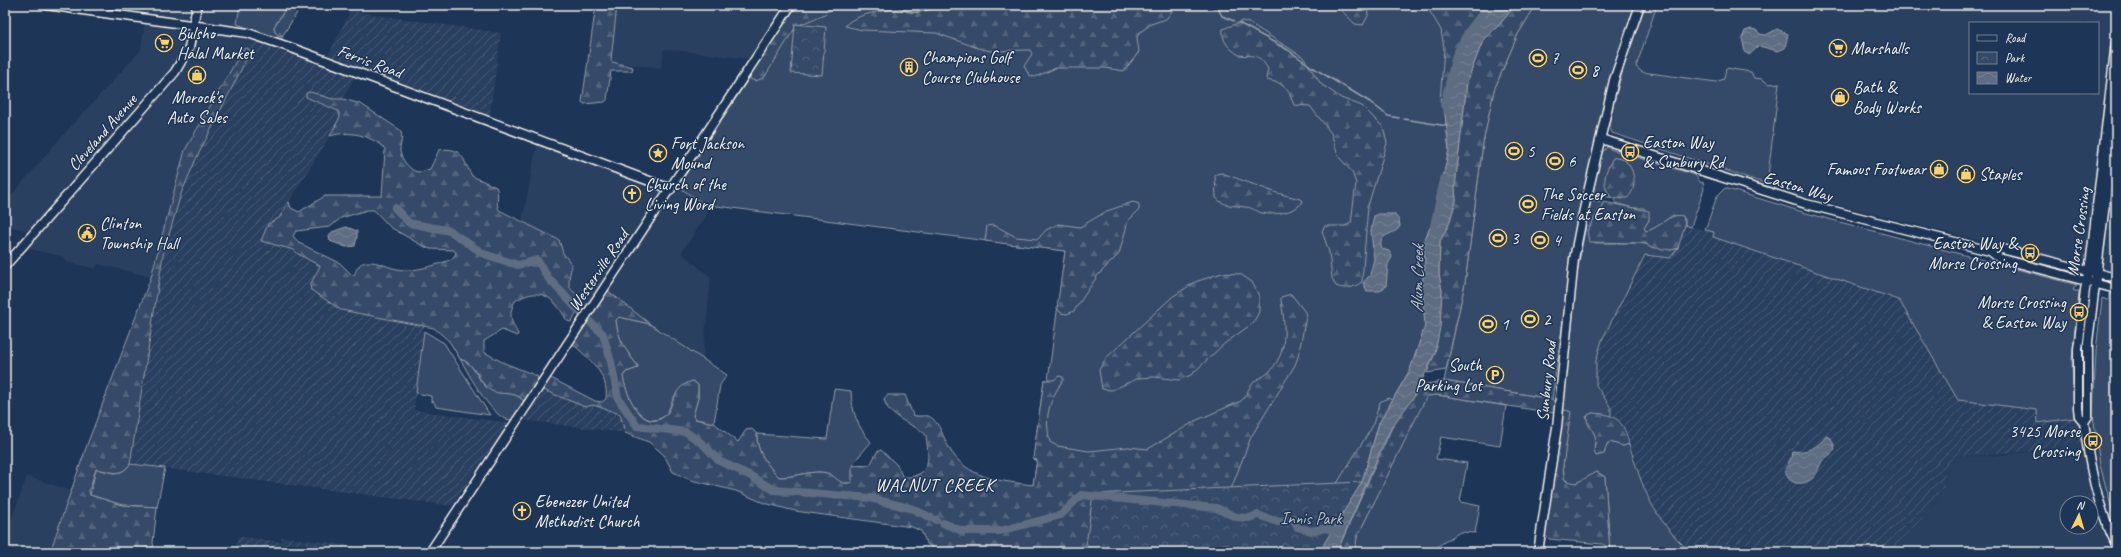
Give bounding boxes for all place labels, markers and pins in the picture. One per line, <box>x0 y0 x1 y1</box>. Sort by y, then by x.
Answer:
place label: Bulsho Halal Market <box>177 23 256 64</box>
supermarket icon: Bulsho Halal Market <box>154 33 174 53</box>
supermarket icon: Marshalls <box>1828 38 1848 58</box>
place label: Marshalls <box>1851 38 1911 59</box>
place label: Champions Golf Course Clubhouse <box>922 47 1021 88</box>
sports icon: 7 <box>1528 48 1548 68</box>
place label: 7 <box>1551 48 1560 69</box>
building icon: Champions Golf Course Clubhouse <box>899 57 919 77</box>
sports icon: 8 <box>1568 60 1588 80</box>
place label: 8 <box>1591 60 1601 81</box>
shop icon: Morock's Auto Sales <box>187 65 207 85</box>
place label: Bath & Body Works <box>1853 77 1922 118</box>
place label: Morock's Auto Sales <box>167 87 229 128</box>
shop icon: Bath & Body Works <box>1830 87 1850 107</box>
place label: Easton Way & Sunbury Rd <box>1643 132 1727 173</box>
place label: Fort Jackson Mound <box>671 133 746 174</box>
sports icon: 5 <box>1504 141 1524 161</box>
place label: 5 <box>1527 141 1536 162</box>
bus stop icon: Easton Way & Sunbury Rd <box>1620 142 1640 162</box>
place icon: Fort Jackson Mound <box>648 143 668 163</box>
sports icon: 6 <box>1545 151 1565 171</box>
place label: 6 <box>1568 151 1577 172</box>
place label: Famous Footwear <box>1827 159 1928 180</box>
shop icon: Famous Footwear <box>1929 159 1949 179</box>
shop icon: Staples <box>1956 164 1976 184</box>
place label: Staples <box>1979 164 2023 185</box>
place label: Church of the Living Word <box>645 174 727 215</box>
church icon: Church of the Living Word <box>622 184 642 204</box>
place label: The Soccer Fields at Easton <box>1541 184 1637 225</box>
sports icon: The Soccer Fields at Easton <box>1518 194 1538 214</box>
place label: Clinton Township Hall <box>100 213 181 254</box>
public building icon: Clinton Township Hall <box>77 223 97 243</box>
sports icon: 3 <box>1488 228 1508 248</box>
place label: 3 <box>1511 228 1520 249</box>
sports icon: 4 <box>1530 230 1550 250</box>
place label: 4 <box>1553 230 1563 251</box>
place label: Easton Way & Morse Crossing <box>1928 233 2019 274</box>
bus stop icon: Easton Way & Morse Crossing <box>2020 243 2040 263</box>
place label: Morse Crossing & Easton Way <box>1977 292 2067 333</box>
bus stop icon: Morse Crossing & Easton Way <box>2069 302 2089 322</box>
sports icon: 2 <box>1520 309 1540 329</box>
place label: 2 <box>1543 309 1552 330</box>
sports icon: 1 <box>1478 314 1498 334</box>
place label: 1 <box>1501 314 1510 335</box>
place label: South Parking Lot <box>1415 355 1484 396</box>
parking icon: South Parking Lot <box>1485 365 1505 385</box>
place label: 3425 Morse Crossing <box>2010 421 2082 462</box>
bus stop icon: 3425 Morse Crossing <box>2083 431 2103 451</box>
place label: Ebenezer United Methodist Church <box>535 491 640 532</box>
church icon: Ebenezer United Methodist Church <box>512 501 532 521</box>

